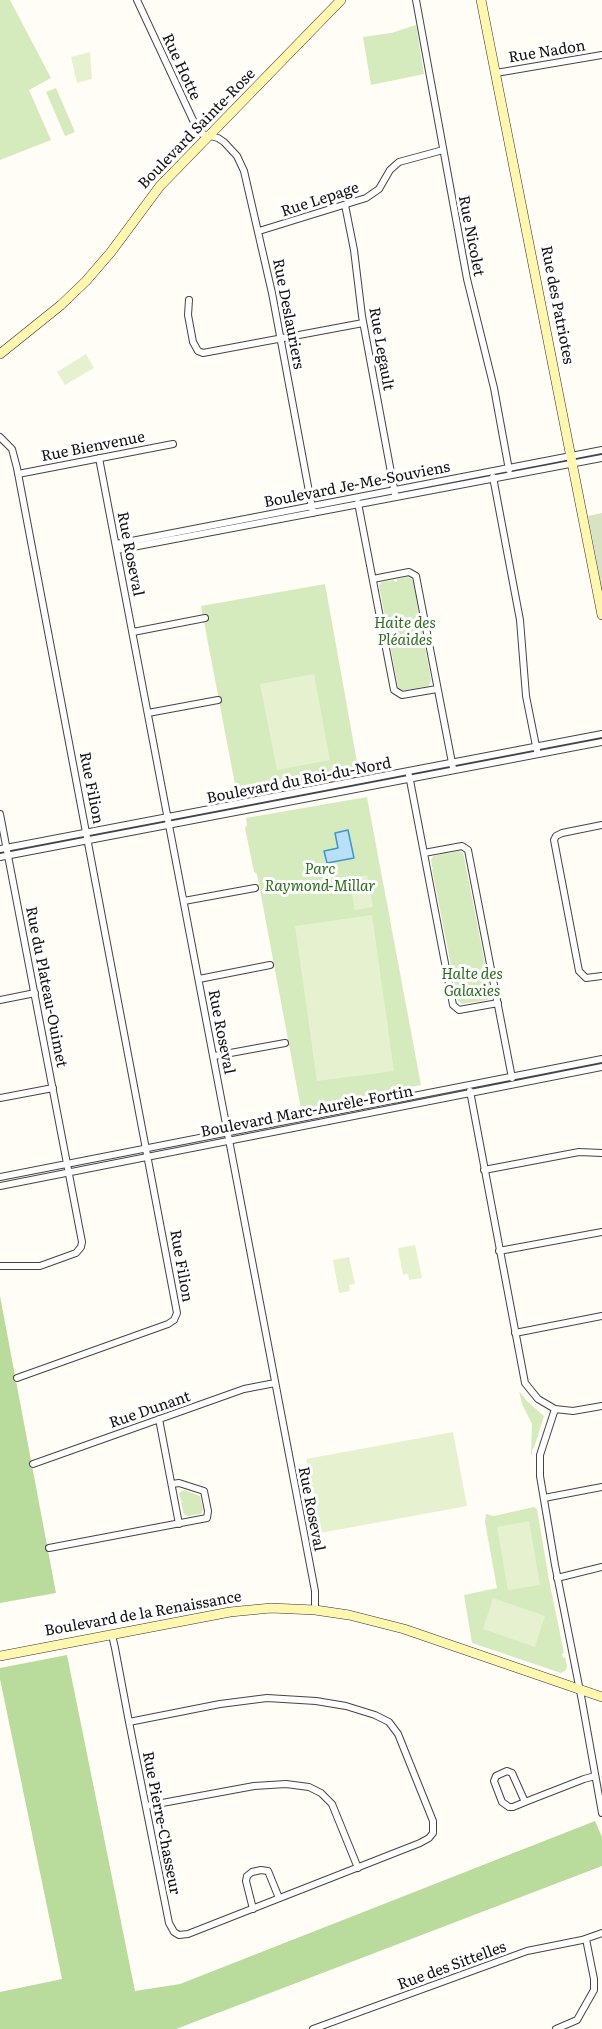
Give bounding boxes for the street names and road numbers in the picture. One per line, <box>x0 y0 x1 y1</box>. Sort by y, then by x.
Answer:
street label: Rue Hotte <box>158 31 204 103</box>
street label: Rue Nadon <box>507 37 587 67</box>
street label: Boulevard Sainte-Rose <box>135 65 259 193</box>
street label: Rue Lepage <box>279 179 361 221</box>
street label: Rue Nicolet <box>454 194 488 278</box>
street label: Rue des Patriotes <box>537 244 577 366</box>
street label: Rue Deslauriers <box>268 257 308 371</box>
street label: Rue Legault <box>365 306 397 392</box>
street label: Rue Bienvenue <box>40 428 146 466</box>
street label: Boulevard Je-Me-Souviens <box>262 458 452 512</box>
street label: Rue Roseval <box>113 510 147 598</box>
street label: Rue Filion <box>75 750 107 826</box>
street label: Boulevard du Roi-du-Nord <box>205 754 393 808</box>
street label: Rue du Plateau-Ouimet <box>22 905 70 1069</box>
street label: Rue Roseval <box>204 988 238 1076</box>
street label: Boulevard Marc-Aurèle-Fortin <box>199 1083 415 1141</box>
street label: Rue Filion <box>166 1228 196 1304</box>
street label: Rue Dunant <box>107 1388 193 1432</box>
street label: Rue Roseval <box>294 1465 328 1553</box>
street label: Boulevard de la Renaissance <box>43 1588 243 1640</box>
street label: Rue Pierre-Chasseur <box>138 1750 184 1896</box>
street label: Rue des Sittelles <box>395 1938 509 1994</box>

